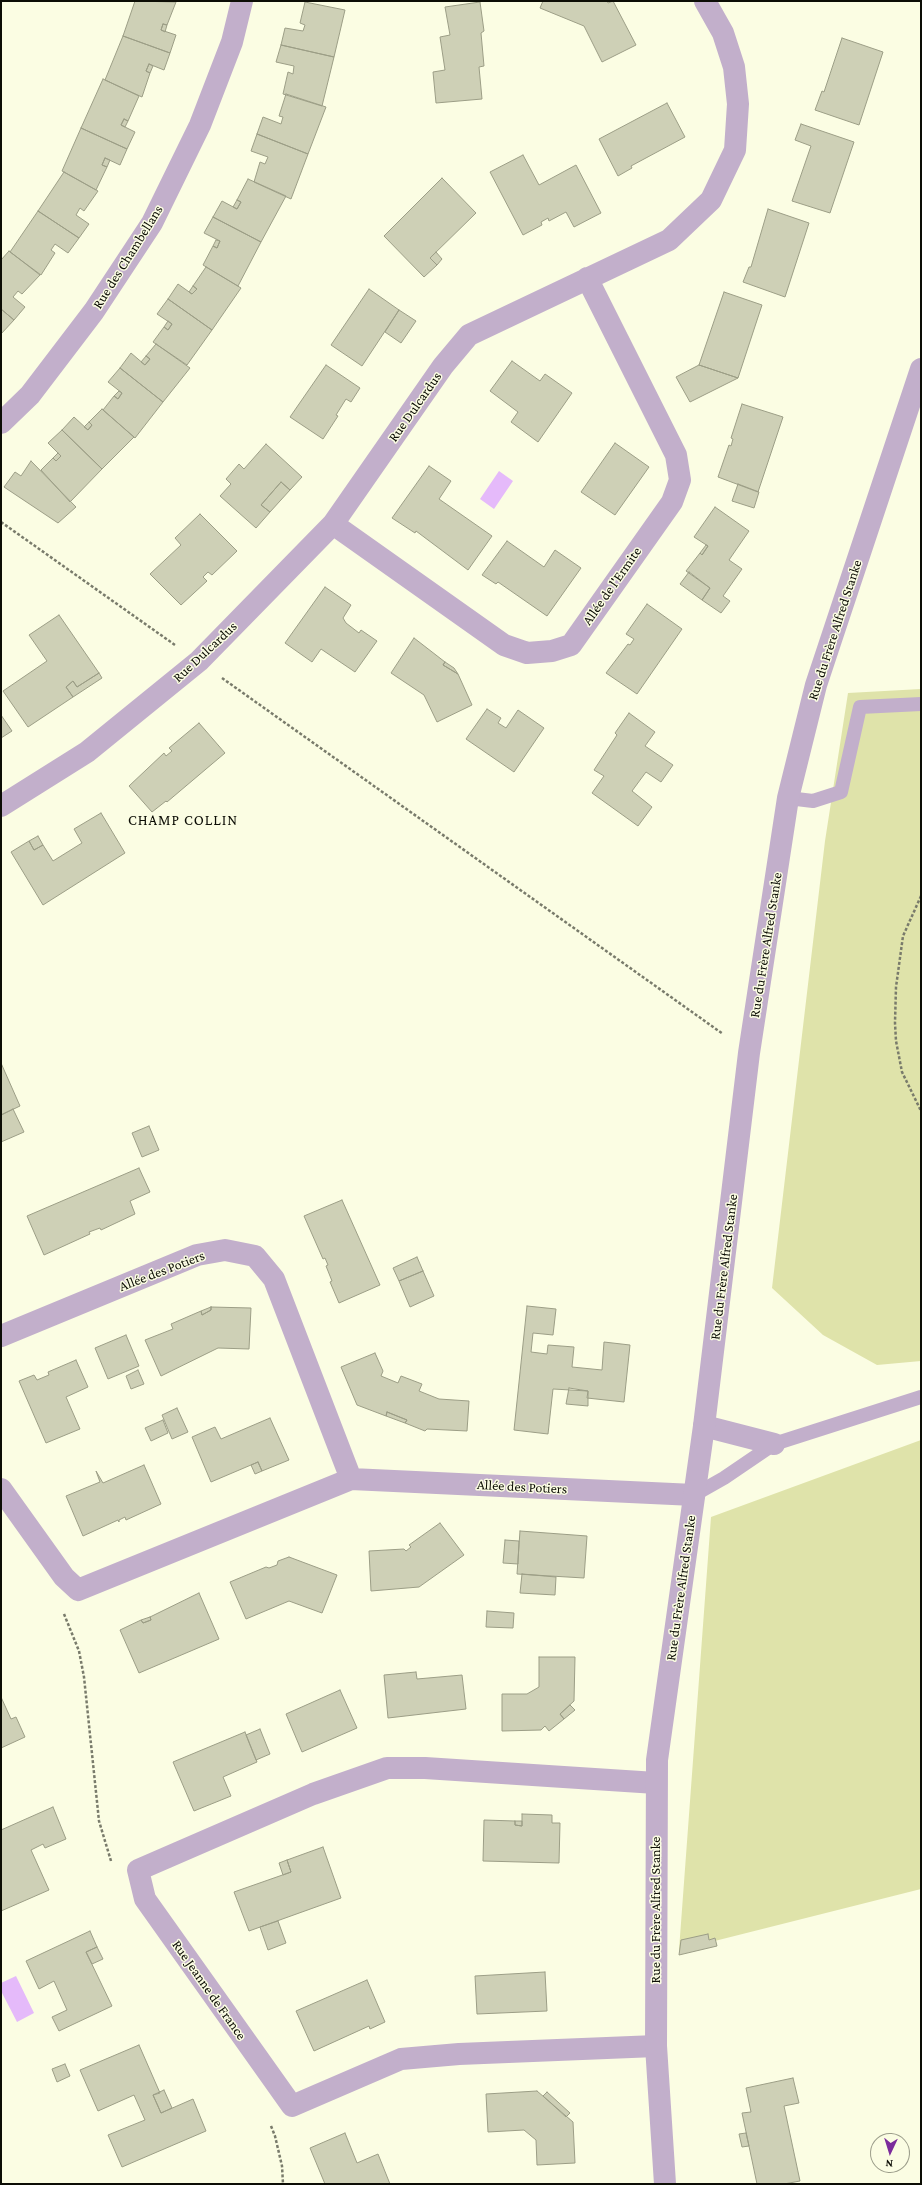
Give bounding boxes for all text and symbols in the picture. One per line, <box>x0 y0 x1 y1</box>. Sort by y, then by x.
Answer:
street label: Rue des Chambellans <box>89 202 167 312</box>
street label: Rue Dulcardus <box>385 369 445 445</box>
street label: Allée de l'Ermite <box>579 544 645 628</box>
street label: Rue du Frère Alfred Stanke <box>804 558 866 702</box>
street label: Rue Dulcardus <box>169 618 241 686</box>
district label: CHAMP COLLIN <box>128 811 238 829</box>
street label: Rue du Frère Alfred Stanke <box>746 871 786 1019</box>
street label: Rue du Frère Alfred Stanke <box>707 1193 741 1341</box>
street label: Allée des Potiers <box>117 1247 207 1295</box>
street label: Allée des Potiers <box>476 1476 568 1498</box>
street label: Rue du Frère Alfred Stanke <box>662 1514 700 1662</box>
street label: Rue du Frère Alfred Stanke <box>648 1837 664 1983</box>
street label: Rue Jeanne de France <box>168 1937 250 2043</box>
north arrow <box>870 2133 910 2173</box>
text: N <box>885 2158 893 2170</box>

